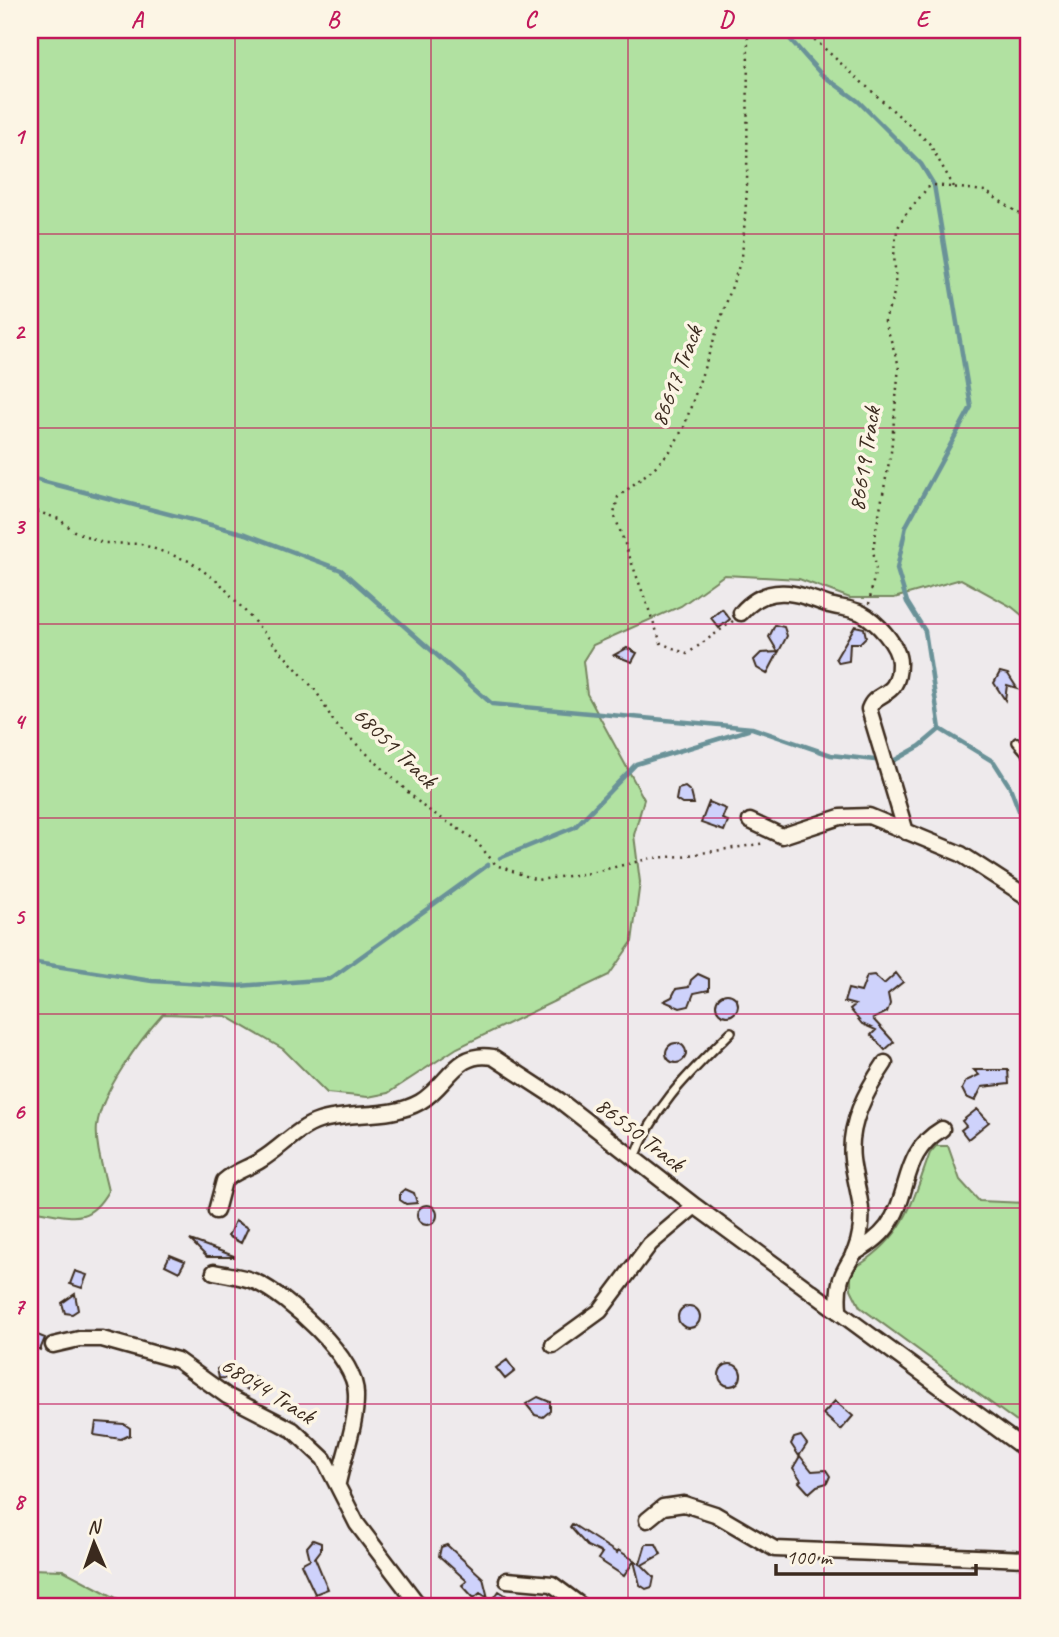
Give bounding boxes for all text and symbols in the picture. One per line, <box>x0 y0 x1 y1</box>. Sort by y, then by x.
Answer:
text: A <box>131 5 145 34</box>
text: B <box>327 5 341 34</box>
text: C <box>525 5 539 34</box>
text: D <box>719 5 735 34</box>
text: E <box>916 5 932 34</box>
text: 1 <box>14 122 27 151</box>
text: 2 <box>14 317 27 346</box>
street label: 86617 Track <box>643 319 710 430</box>
street label: 86619 Track <box>841 403 887 513</box>
text: 3 <box>14 512 27 541</box>
street label: 68051 Track <box>347 700 445 796</box>
text: 4 <box>14 707 27 736</box>
text: 5 <box>14 902 26 931</box>
street label: 86550 Track <box>589 1090 692 1180</box>
text: 6 <box>14 1097 27 1126</box>
text: 7 <box>14 1292 27 1321</box>
street label: 68044 Track <box>215 1349 322 1432</box>
text: 8 <box>14 1487 27 1516</box>
north arrow <box>60 1508 130 1578</box>
text: N <box>87 1515 103 1539</box>
scale bar <box>776 1532 975 1576</box>
text: 100 m <box>786 1544 833 1570</box>

